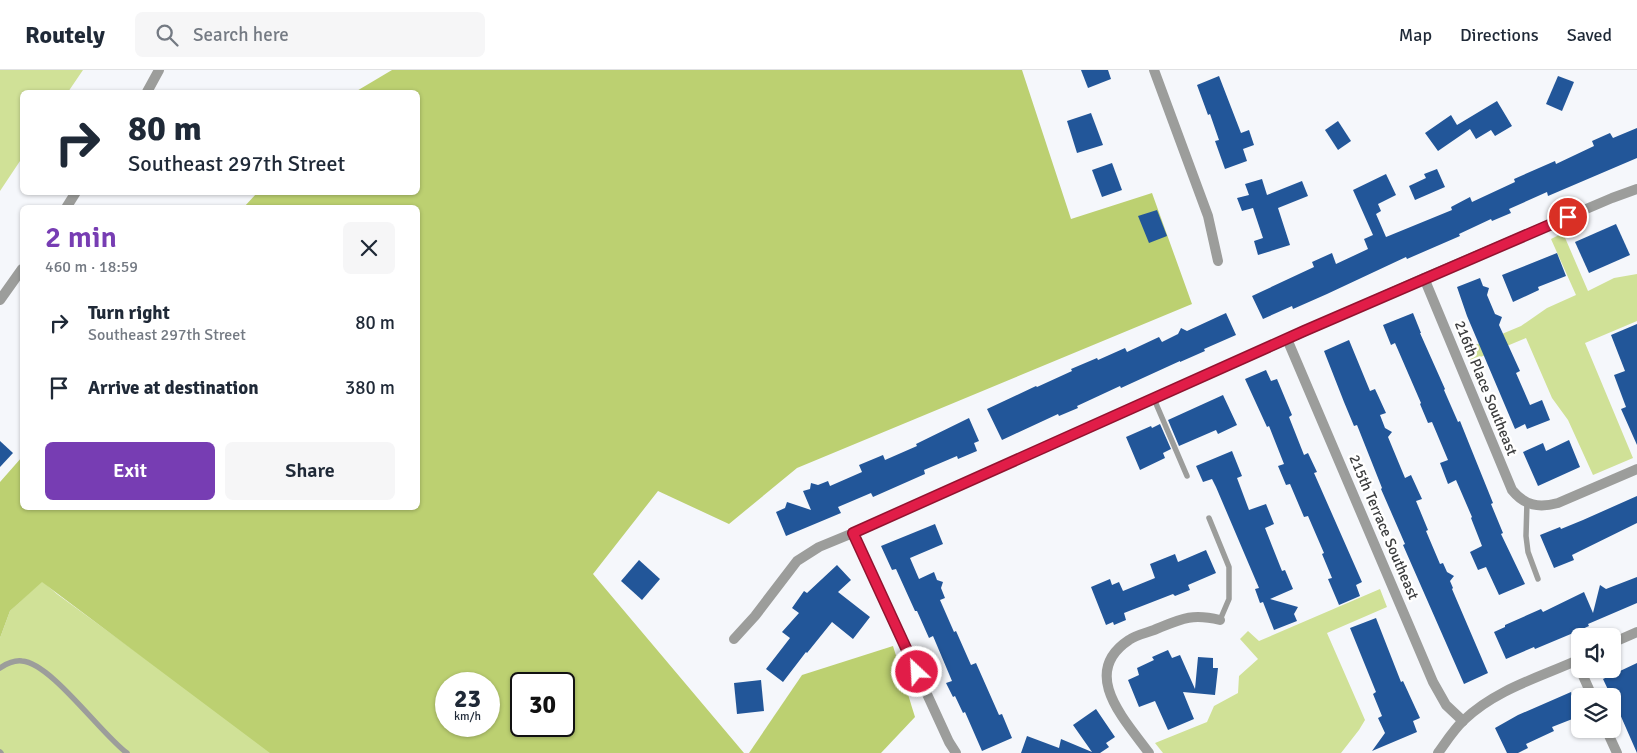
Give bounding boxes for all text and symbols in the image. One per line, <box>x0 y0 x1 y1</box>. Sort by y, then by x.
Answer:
search box <box>135 12 485 57</box>
text: Routely <box>25 20 105 50</box>
icon: search <box>153 21 181 49</box>
text: Search here <box>193 23 289 47</box>
text: Map <box>1399 24 1432 46</box>
text: Directions <box>1460 24 1539 46</box>
text: Saved <box>1567 24 1612 46</box>
text: 80 m <box>128 107 202 150</box>
icon: right <box>45 110 110 175</box>
text: Southeast 297th Street <box>128 150 345 177</box>
pin <box>1547 196 1589 238</box>
icon: arrive <box>1554 203 1582 231</box>
text: 2 min <box>45 219 117 256</box>
button: close <box>343 222 395 274</box>
text: 460 m · 18:59 <box>45 257 138 277</box>
text: Turn right <box>88 301 170 325</box>
icon: right <box>45 309 73 337</box>
text: 80 m <box>355 311 395 335</box>
street label: 216th Place Southeast <box>1451 318 1521 458</box>
text: Southeast 297th Street <box>88 325 246 345</box>
icon: arrive <box>45 374 73 402</box>
text: Arrive at destination <box>88 376 259 400</box>
text: 380 m <box>345 376 395 400</box>
button: Exit <box>45 442 215 500</box>
button: Share <box>225 442 395 500</box>
street label: 215th Terrace Southeast <box>1345 452 1423 602</box>
map controls <box>1571 628 1621 738</box>
button: sound <box>1571 628 1621 678</box>
position arrow <box>890 645 942 697</box>
speed limit sign: 30 <box>510 672 575 737</box>
text: 23 <box>454 683 481 714</box>
button: layers <box>1571 688 1621 738</box>
text: km/h <box>454 709 481 724</box>

